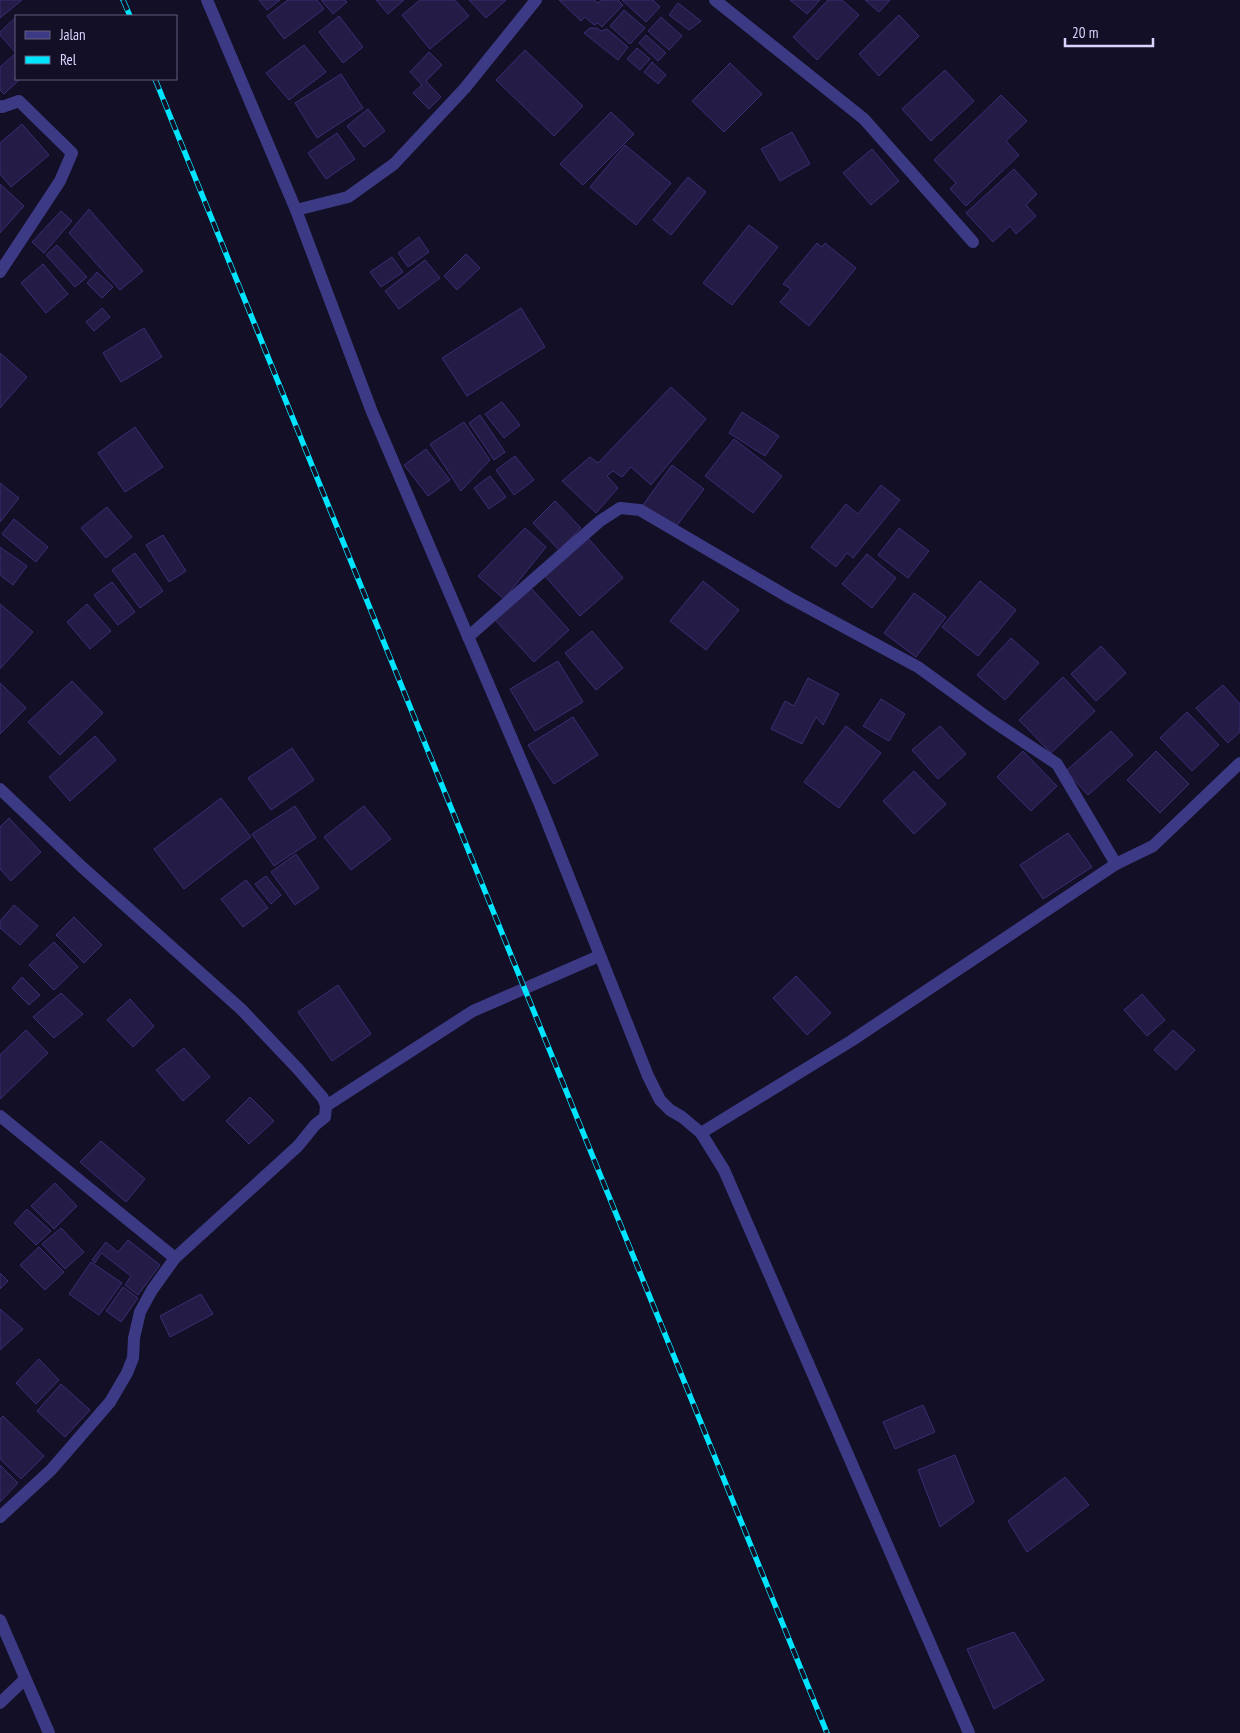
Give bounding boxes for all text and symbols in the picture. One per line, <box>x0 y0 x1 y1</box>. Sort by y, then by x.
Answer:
legend <box>15 15 178 80</box>
scale bar <box>1065 15 1152 47</box>
text: 20 m <box>1072 23 1098 42</box>
text: Jalan <box>59 25 86 44</box>
text: Rel <box>60 50 77 69</box>

